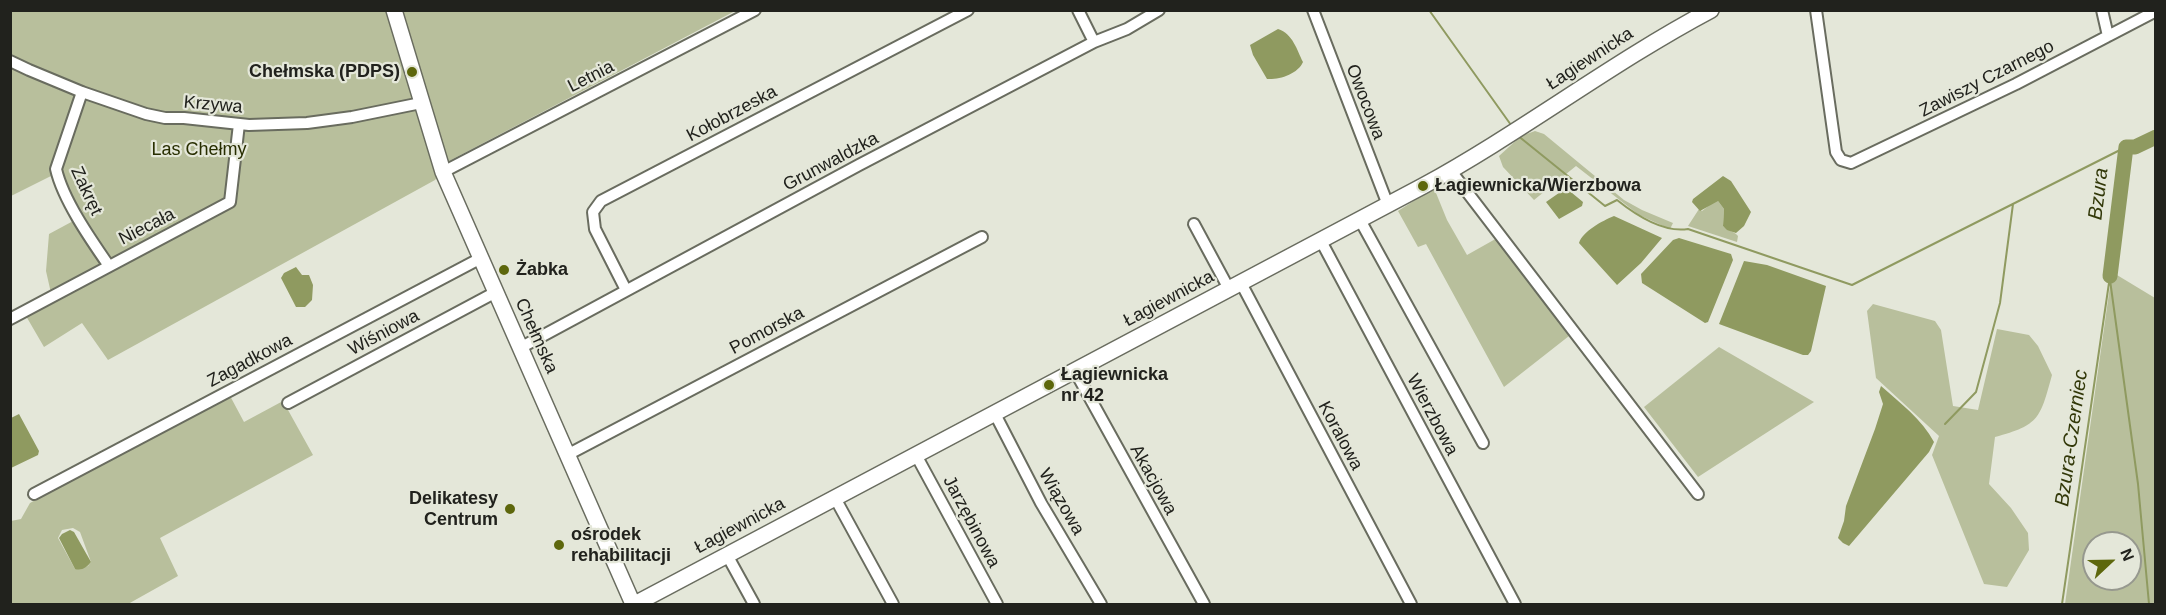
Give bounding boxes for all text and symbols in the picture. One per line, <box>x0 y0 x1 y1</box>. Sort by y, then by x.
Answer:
street label: Łagiewnicka <box>1543 23 1637 95</box>
street label: Zawiszy Czarnego <box>1916 36 2058 122</box>
street label: Letnia <box>564 56 618 98</box>
place label: Chełmska (PDPS) <box>249 61 400 83</box>
street label: Owocowa <box>1341 61 1389 143</box>
marker: Chełmska (PDPS) <box>405 65 419 79</box>
street label: Kołobrzeska <box>683 81 781 147</box>
street label: Krzywa <box>183 92 243 118</box>
street label: Grunwaldzka <box>780 128 882 196</box>
park label: Las Chełmy <box>151 139 247 161</box>
street label: Zakręt <box>65 163 107 219</box>
water label: Bzura <box>2084 167 2114 221</box>
place label: Łagiewnicka/Wierzbowa <box>1435 175 1641 197</box>
marker: Łagiewnicka/Wierzbowa <box>1416 179 1430 193</box>
street label: Niecała <box>115 204 179 250</box>
place label: Żabka <box>516 259 568 281</box>
marker: Żabka <box>497 263 511 277</box>
street label: Łagiewnicka <box>1120 266 1218 332</box>
street label: Chełmska <box>510 295 562 377</box>
street label: Pomorska <box>726 302 808 360</box>
street label: Wiśniowa <box>345 305 423 361</box>
street label: Zagadkowa <box>204 330 296 392</box>
place label: Łagiewnicka nr 42 <box>1061 364 1168 406</box>
water label: Bzura-Czerniec <box>2051 368 2093 508</box>
street label: Wierzbowa <box>1402 371 1462 459</box>
marker: Łagiewnicka nr 42 <box>1042 378 1056 392</box>
street label: Koralowa <box>1313 398 1367 474</box>
street label: Akacjowa <box>1125 441 1181 519</box>
street label: Wiązowa <box>1033 465 1089 539</box>
street label: Jarzębinowa <box>938 472 1004 572</box>
place label: Delikatesy Centrum <box>409 488 498 530</box>
street label: Łagiewnicka <box>691 493 789 559</box>
marker: Delikatesy Centrum <box>503 502 517 516</box>
place label: ośrodek rehabilitacji <box>571 524 671 566</box>
north arrow <box>2082 531 2142 591</box>
marker: ośrodek rehabilitacji <box>552 538 566 552</box>
text: N <box>2117 546 2137 563</box>

